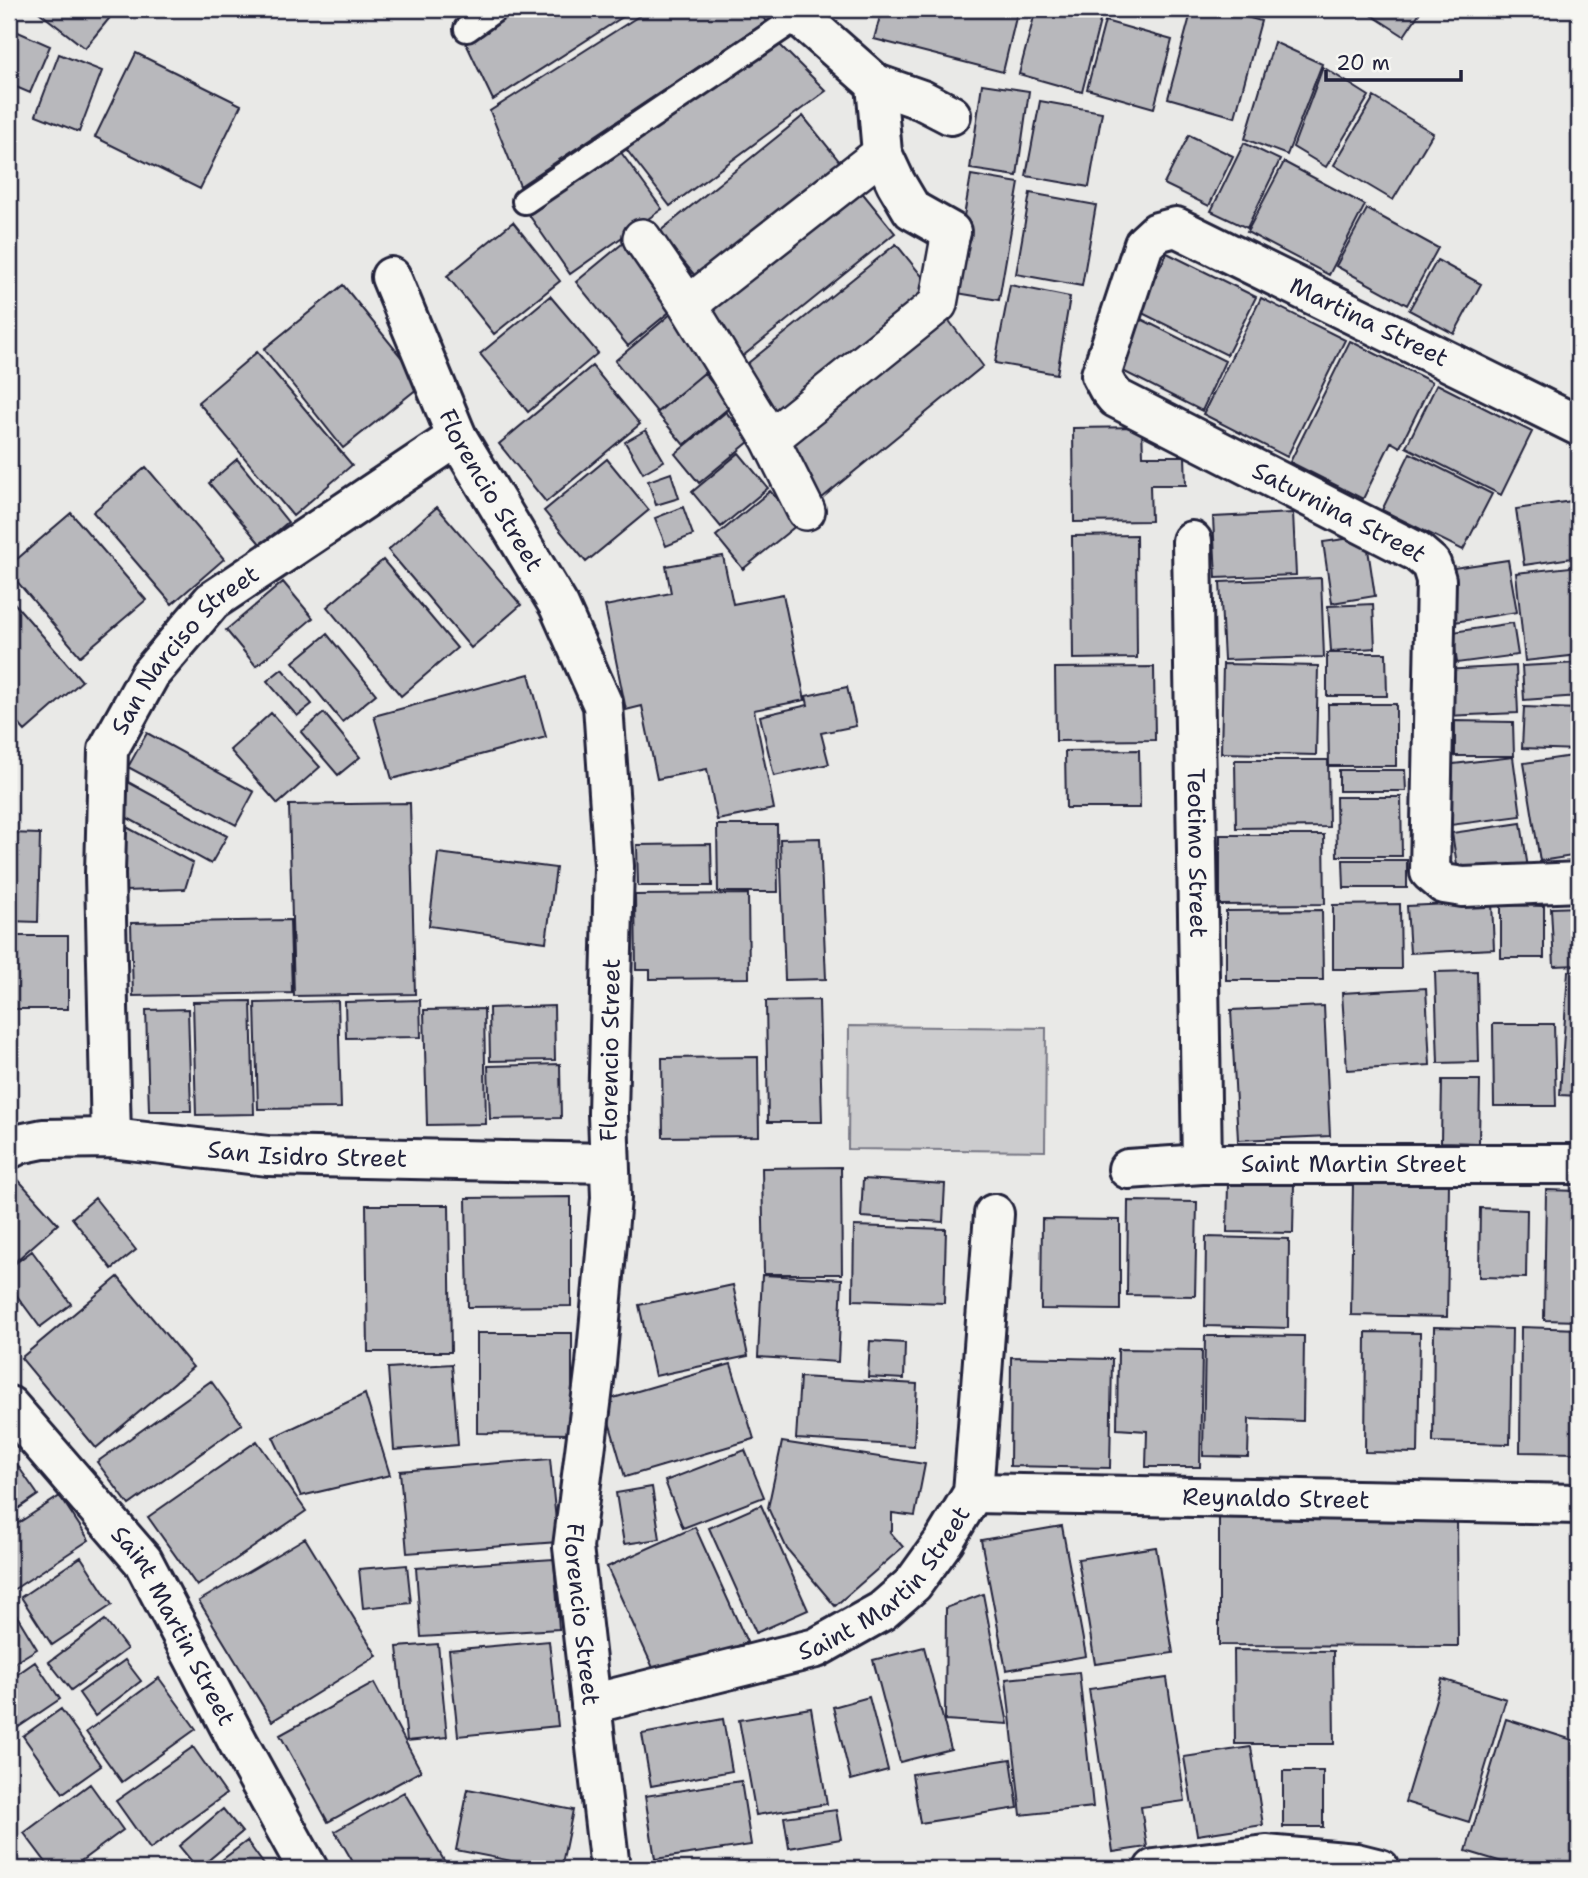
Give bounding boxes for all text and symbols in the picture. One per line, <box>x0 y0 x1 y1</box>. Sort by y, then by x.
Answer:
scale bar <box>1326 38 1460 82</box>
text: 20 m <box>1336 49 1390 77</box>
street label: Martina Street <box>1284 270 1454 374</box>
street label: Florencio Street <box>431 404 551 578</box>
street label: Saturnina Street <box>1247 454 1434 570</box>
street label: San Narciso Street <box>104 558 265 740</box>
street label: Teotimo Street <box>1180 768 1214 938</box>
street label: Florencio Street <box>592 958 628 1142</box>
street label: San Isidro Street <box>206 1133 407 1175</box>
street label: Saint Martin Street <box>1241 1148 1467 1180</box>
street label: Reynaldo Street <box>1182 1481 1370 1516</box>
street label: Saint Martin Street <box>795 1500 977 1668</box>
street label: Saint Martin Street <box>104 1519 243 1731</box>
street label: Florencio Street <box>557 1521 607 1707</box>

